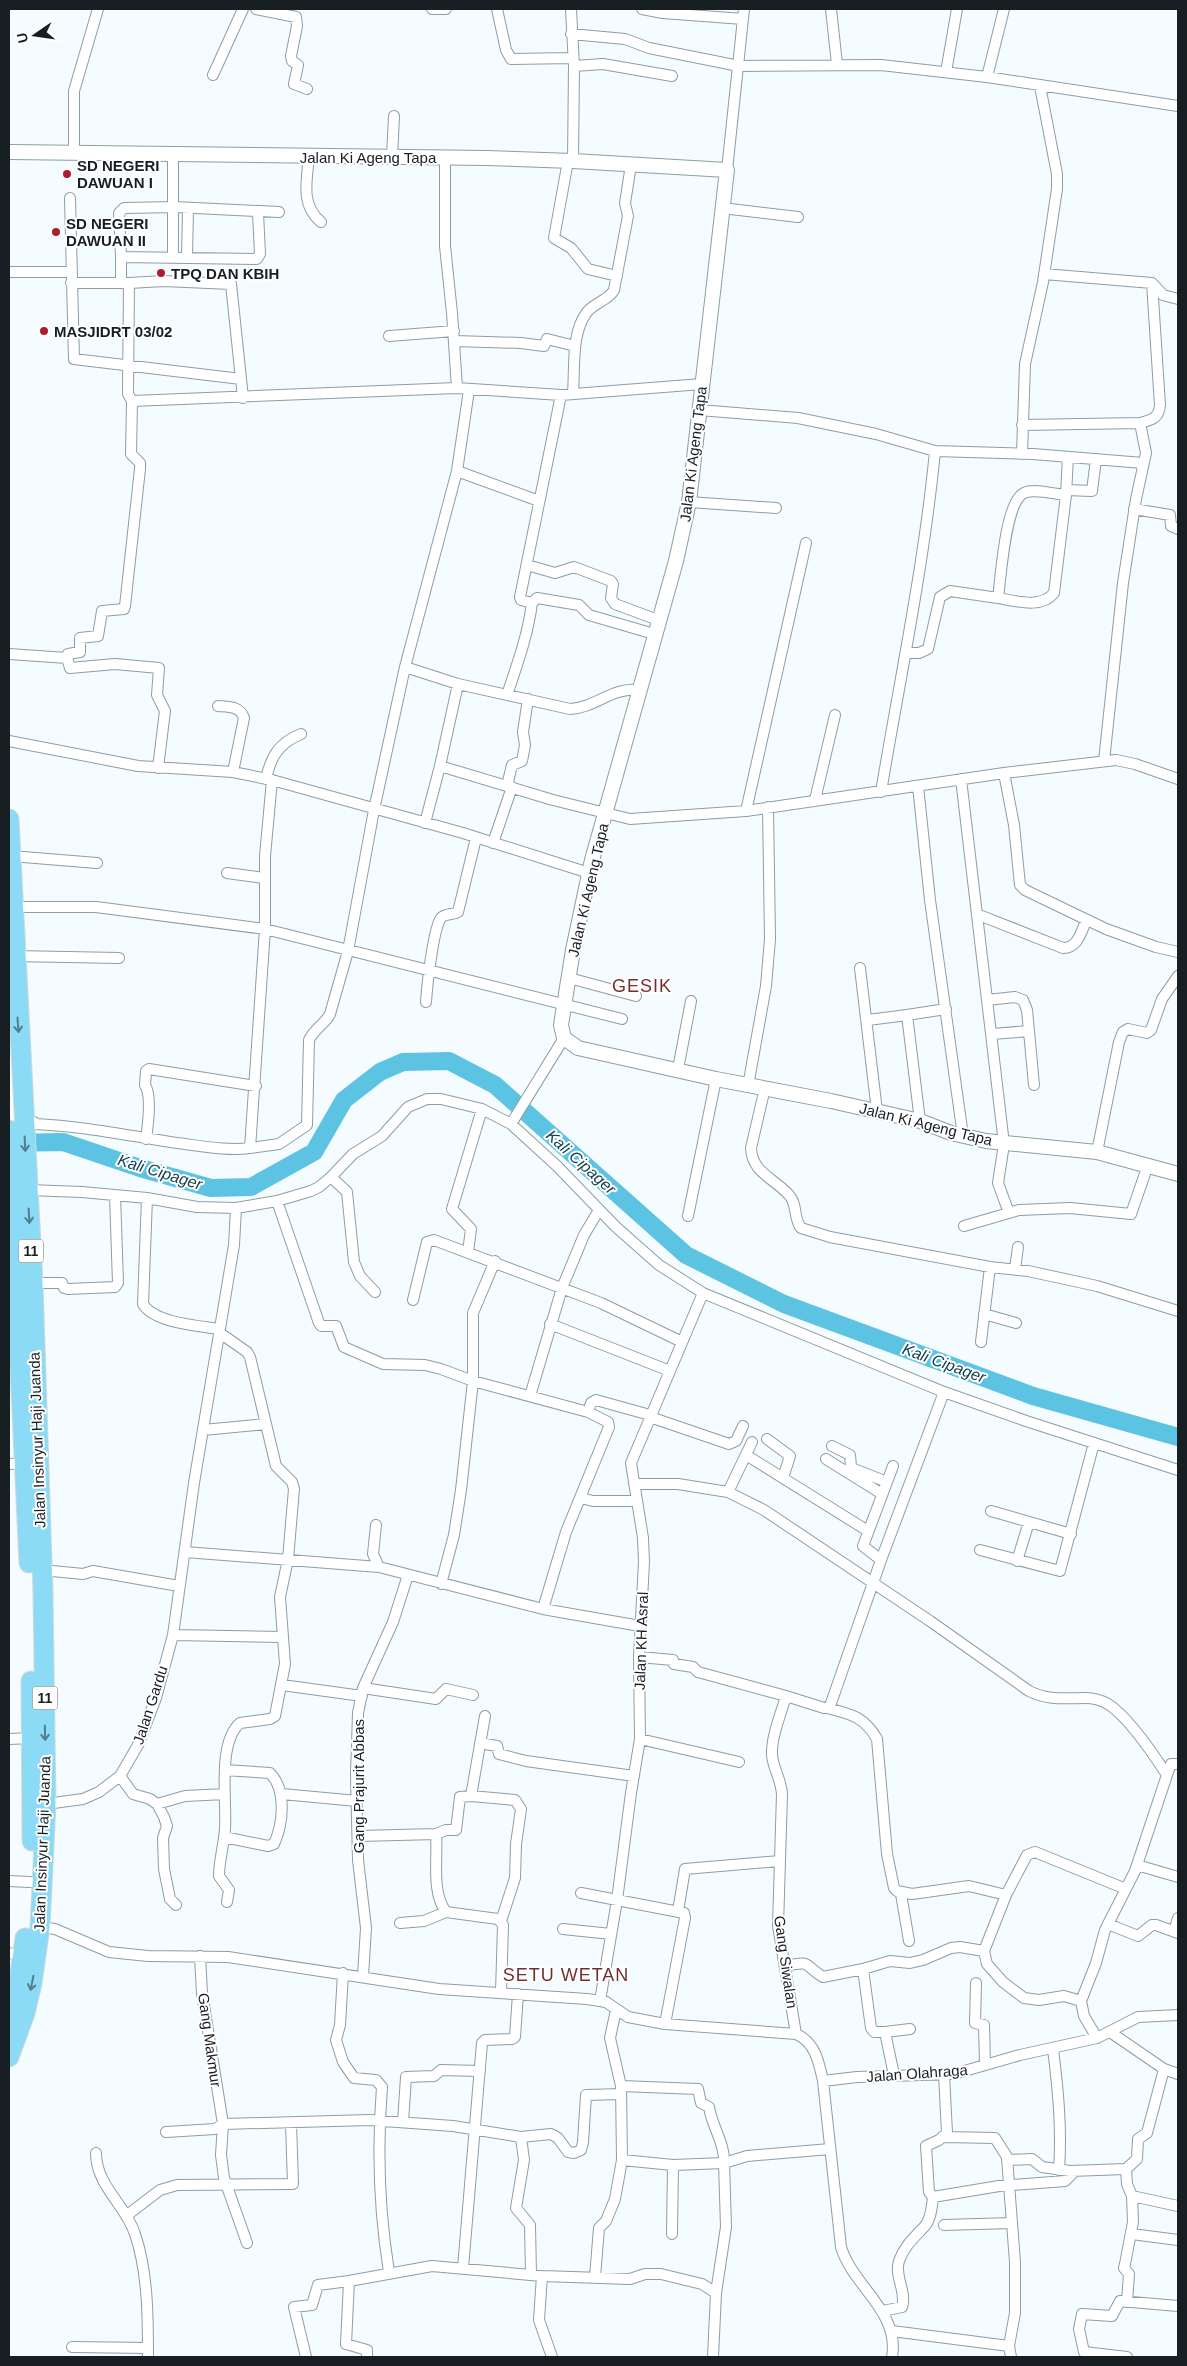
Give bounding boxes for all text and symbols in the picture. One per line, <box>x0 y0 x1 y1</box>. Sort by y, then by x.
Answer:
north arrow <box>10 10 60 60</box>
text: U <box>13 31 31 45</box>
street label: Jalan Ki Ageng Tapa <box>300 149 437 166</box>
place label: SD NEGERI DAWUAN I <box>77 157 160 191</box>
marker: SD NEGERI DAWUAN I <box>61 168 73 180</box>
place label: SD NEGERI DAWUAN II <box>66 215 149 249</box>
marker: SD NEGERI DAWUAN II <box>50 226 62 238</box>
place label: TPQ DAN KBIH <box>171 265 279 282</box>
marker: TPQ DAN KBIH <box>155 267 167 279</box>
place label: MASJIDRT 03/02 <box>54 323 172 340</box>
marker: MASJIDRT 03/02 <box>38 325 50 337</box>
street label: Jalan Ki Ageng Tapa <box>676 385 710 523</box>
street label: Jalan Ki Ageng Tapa <box>564 821 612 958</box>
district label: GESIK <box>612 976 672 996</box>
one-way arrow <box>14 1016 23 1032</box>
street label: Jalan Ki Ageng Tapa <box>858 1099 995 1149</box>
water label: Kali Cipager <box>543 1127 620 1198</box>
one-way arrow <box>21 1136 30 1152</box>
water label: Kali Cipager <box>116 1151 205 1193</box>
one-way arrow <box>25 1208 34 1224</box>
road number: 11 <box>18 1240 44 1262</box>
water label: Kali Cipager <box>900 1340 988 1386</box>
street label: Jalan Insinyur Haji Juanda <box>25 1351 49 1528</box>
street label: Jalan KH Asral <box>631 1592 651 1690</box>
street label: Jalan Gardu <box>129 1664 171 1746</box>
road number: 11 <box>32 1686 58 1710</box>
street label: Gang Prajurit Abbas <box>350 1719 367 1853</box>
one-way arrow <box>40 1725 50 1741</box>
street label: Jalan Insinyur Haji Juanda <box>30 1755 54 1932</box>
street label: Gang Siwalan <box>771 1915 801 2009</box>
district label: SETU WETAN <box>503 1965 629 1985</box>
one-way arrow <box>26 1974 36 1990</box>
street label: Gang Makmur <box>195 1992 225 2088</box>
street label: Jalan Olahraga <box>866 2061 969 2085</box>

